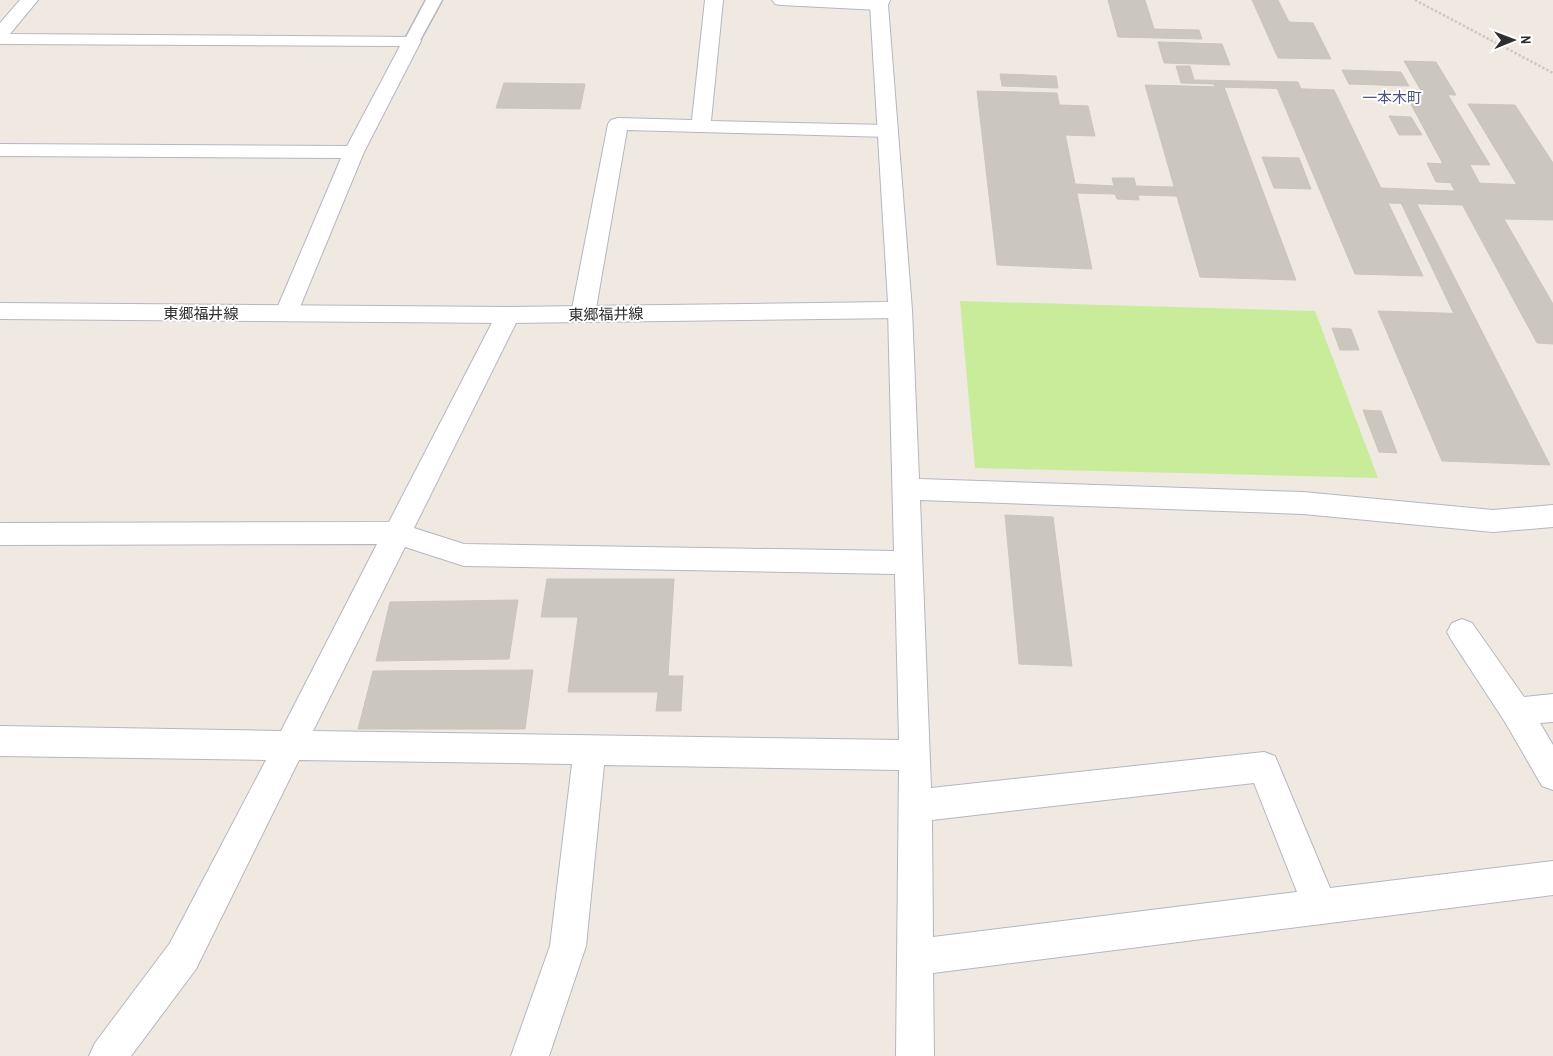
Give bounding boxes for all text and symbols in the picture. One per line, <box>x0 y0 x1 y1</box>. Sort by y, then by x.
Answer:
north arrow <box>1488 15 1538 65</box>
text: N <box>1517 35 1535 44</box>
district label: 一本木町 <box>1362 87 1422 108</box>
street label: 東郷福井線 <box>163 303 239 324</box>
street label: 東郷福井線 <box>568 303 644 325</box>

